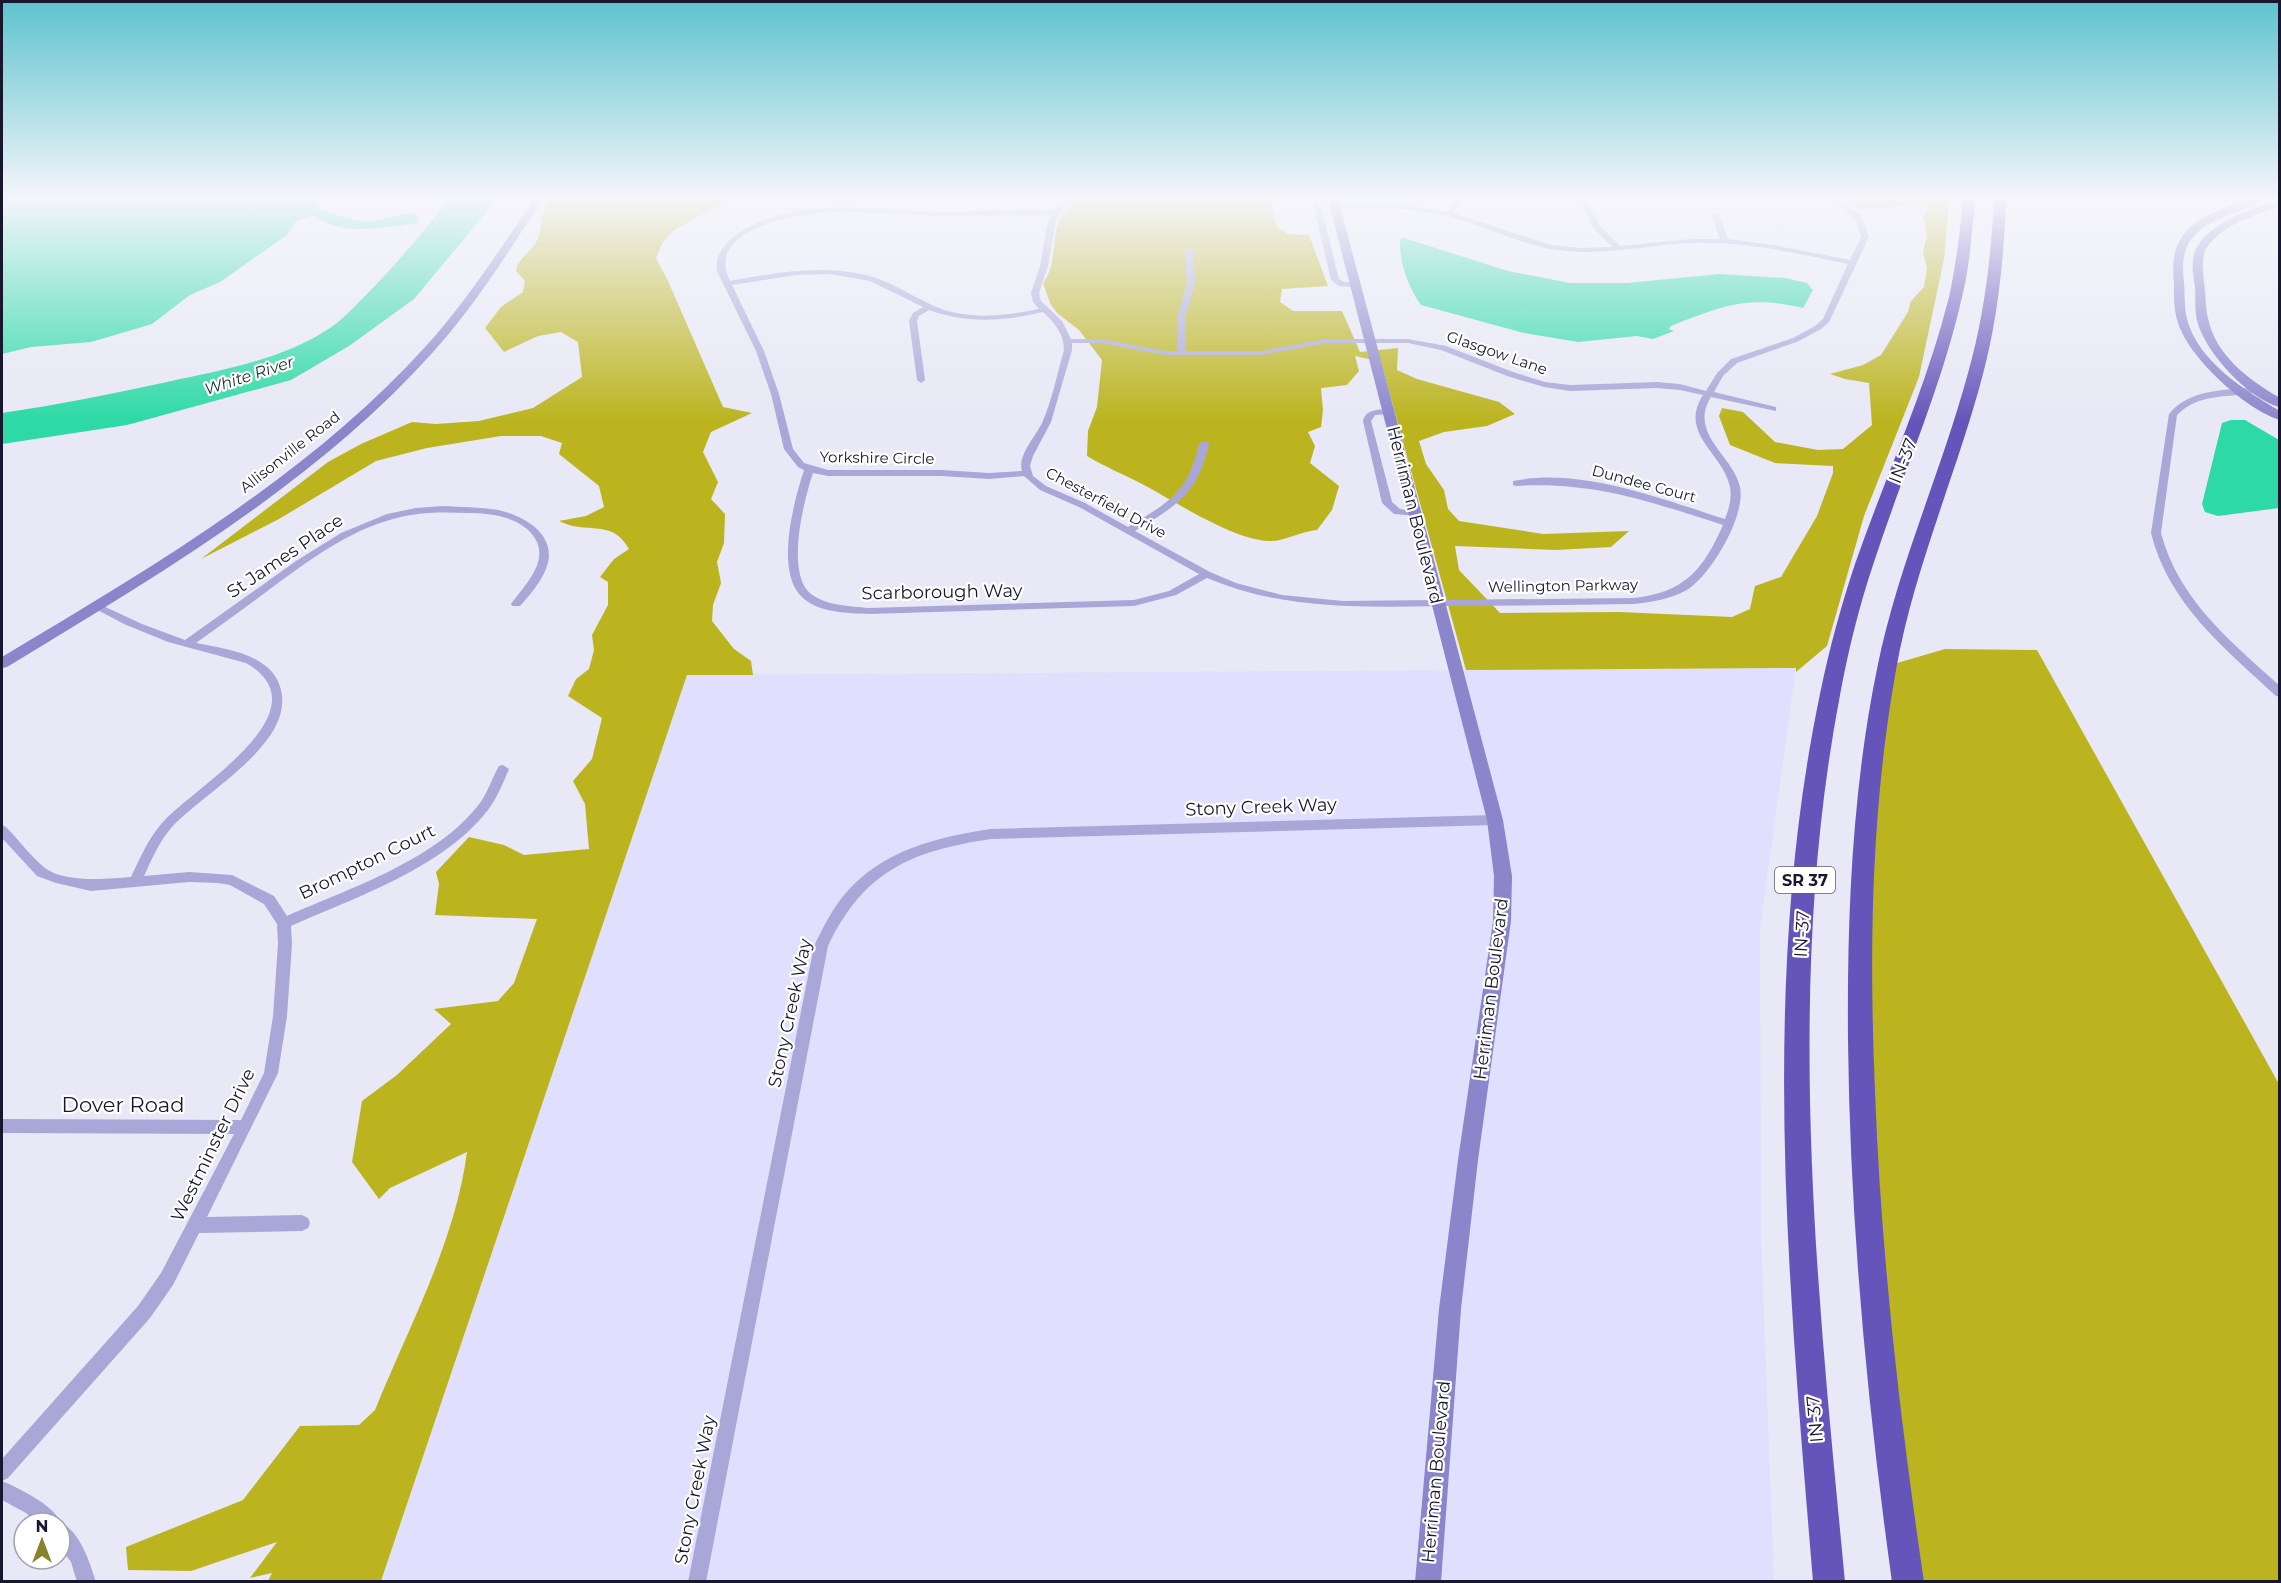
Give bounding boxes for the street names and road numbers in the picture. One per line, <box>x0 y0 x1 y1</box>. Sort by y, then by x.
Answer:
street label: Glasgow Lane <box>1444 326 1550 379</box>
street label: Allisonville Road <box>236 407 344 497</box>
street label: Herriman Boulevard <box>1382 424 1448 606</box>
street label: IN-37 <box>1884 435 1922 487</box>
street label: Yorkshire Circle <box>819 447 935 468</box>
street label: Dundee Court <box>1590 460 1698 507</box>
street label: Chesterfield Drive <box>1043 463 1170 542</box>
street label: St James Place <box>223 509 347 603</box>
street label: Wellington Parkway <box>1488 575 1639 596</box>
street label: Scarborough Way <box>861 580 1023 604</box>
street label: Stony Creek Way <box>1185 793 1337 821</box>
street label: Brompton Court <box>295 819 439 905</box>
road number: SR 37 <box>1775 867 1835 893</box>
street label: Herriman Boulevard <box>1469 897 1513 1081</box>
street label: IN-37 <box>1790 910 1814 958</box>
street label: Stony Creek Way <box>763 936 817 1089</box>
street label: Westminster Drive <box>166 1065 260 1225</box>
street label: Dover Road <box>62 1092 184 1117</box>
street label: Herriman Boulevard <box>1417 1380 1455 1564</box>
street label: IN-37 <box>1802 1395 1828 1443</box>
street label: Stony Creek Way <box>670 1413 720 1567</box>

